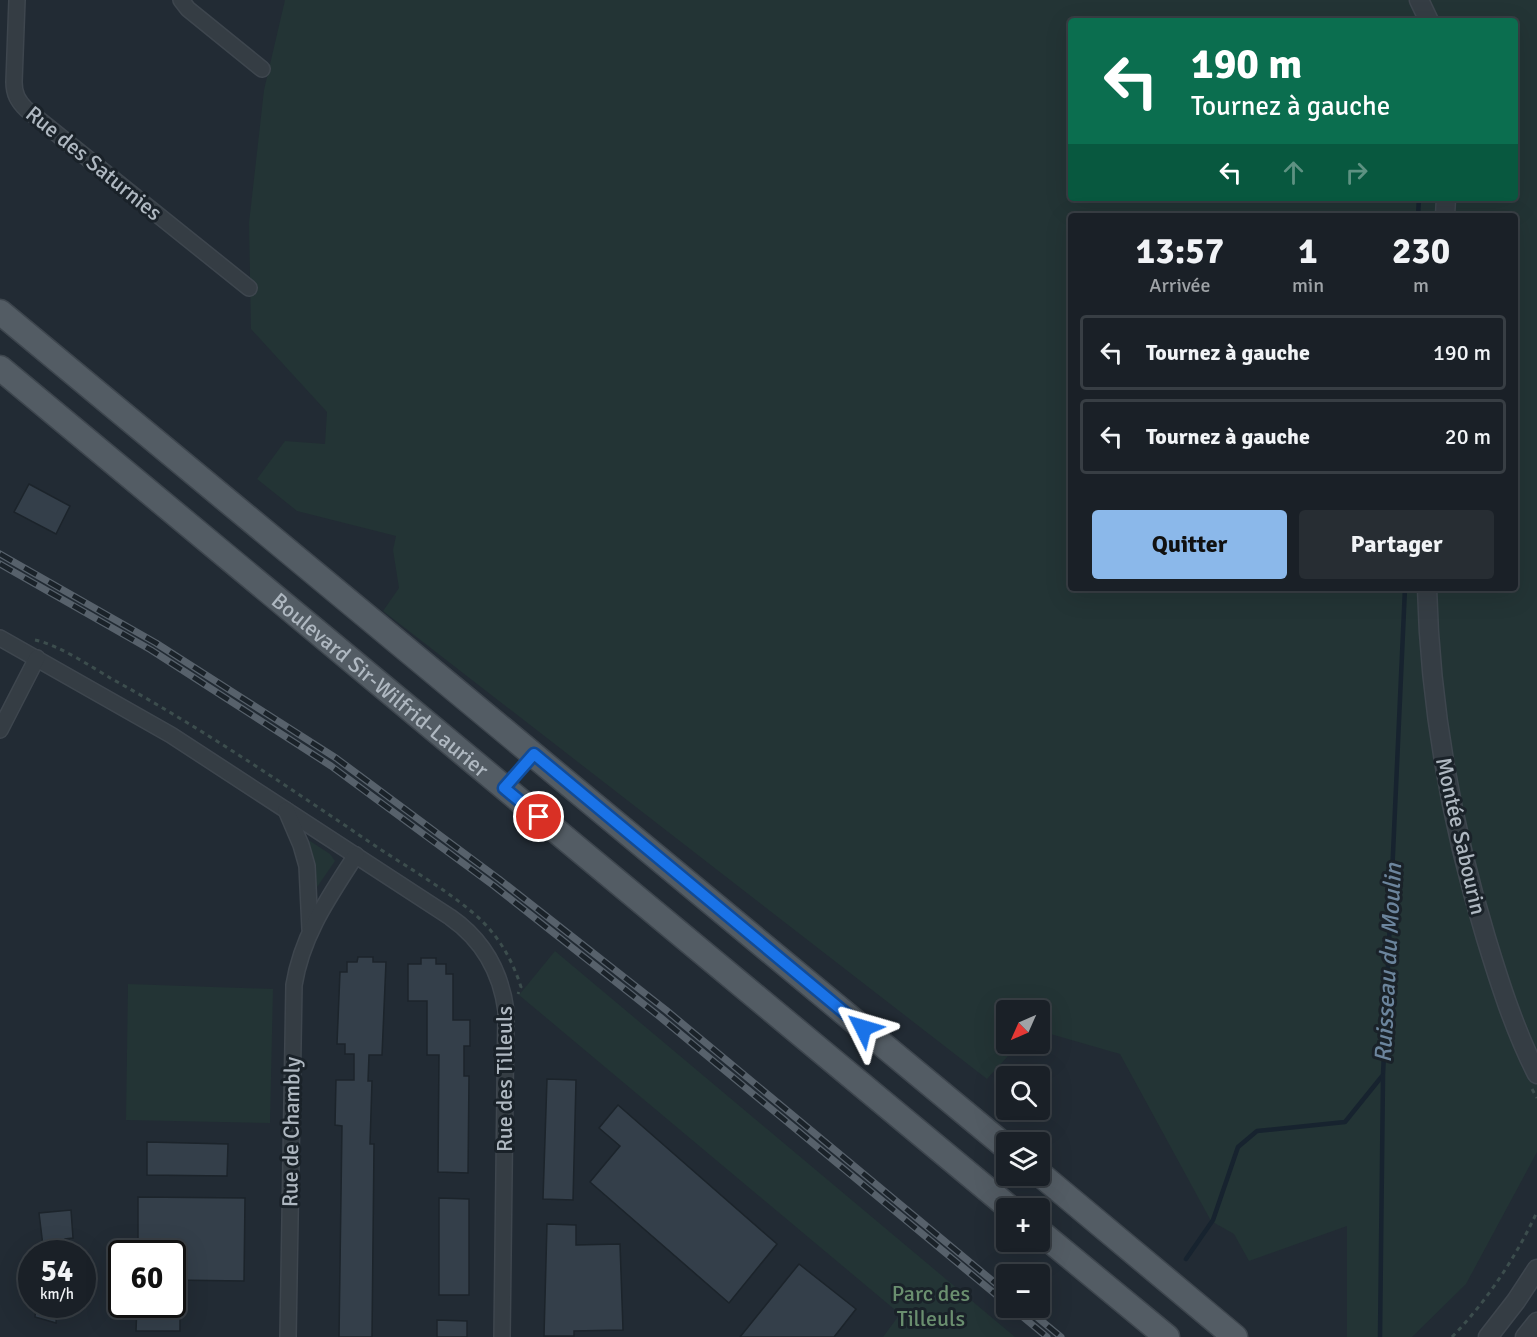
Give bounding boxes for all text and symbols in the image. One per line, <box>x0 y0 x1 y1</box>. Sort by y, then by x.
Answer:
text: 190 m <box>1191 39 1302 90</box>
icon: left <box>1092 42 1170 120</box>
text: Tournez à gauche <box>1191 90 1390 123</box>
street label: Rue des Saturnies <box>21 100 167 226</box>
icon: left <box>1214 156 1247 189</box>
icon: ahead <box>1277 156 1310 189</box>
icon: right <box>1340 156 1373 189</box>
text: 13:57 <box>1136 229 1224 274</box>
text: 1 <box>1298 229 1318 274</box>
text: 230 <box>1392 229 1450 274</box>
text: Arrivée <box>1149 273 1211 298</box>
text: min <box>1292 273 1324 298</box>
text: m <box>1413 273 1429 298</box>
icon: left <box>1095 336 1128 369</box>
text: Tournez à gauche <box>1146 339 1310 366</box>
text: 190 m <box>1433 339 1491 366</box>
icon: left <box>1095 420 1128 453</box>
text: Tournez à gauche <box>1146 423 1310 450</box>
text: 20 m <box>1445 423 1491 450</box>
button: Quitter <box>1092 510 1287 579</box>
button: Partager <box>1299 510 1494 579</box>
street label: Boulevard Sir-Wilfrid-Laurier <box>267 587 495 783</box>
street label: Montée Sabourin <box>1430 755 1492 917</box>
pin <box>513 791 564 842</box>
icon: arrive <box>522 800 555 833</box>
water label: Ruisseau du Moulin <box>1368 862 1408 1063</box>
position arrow <box>831 996 895 1060</box>
north arrow <box>996 1000 1050 1054</box>
map controls <box>996 1000 1050 1318</box>
street label: Rue des Tilleuls <box>491 1006 518 1152</box>
street label: Rue de Chambly <box>276 1056 306 1207</box>
button: search <box>996 1066 1050 1120</box>
button: layers <box>996 1132 1050 1186</box>
button: + <box>996 1198 1050 1252</box>
speed limit sign: 60 <box>108 1240 186 1318</box>
text: 54 <box>41 1253 73 1290</box>
button: − <box>996 1264 1050 1318</box>
park label: Parc des Tilleuls <box>892 1280 970 1332</box>
text: km/h <box>40 1285 74 1303</box>

